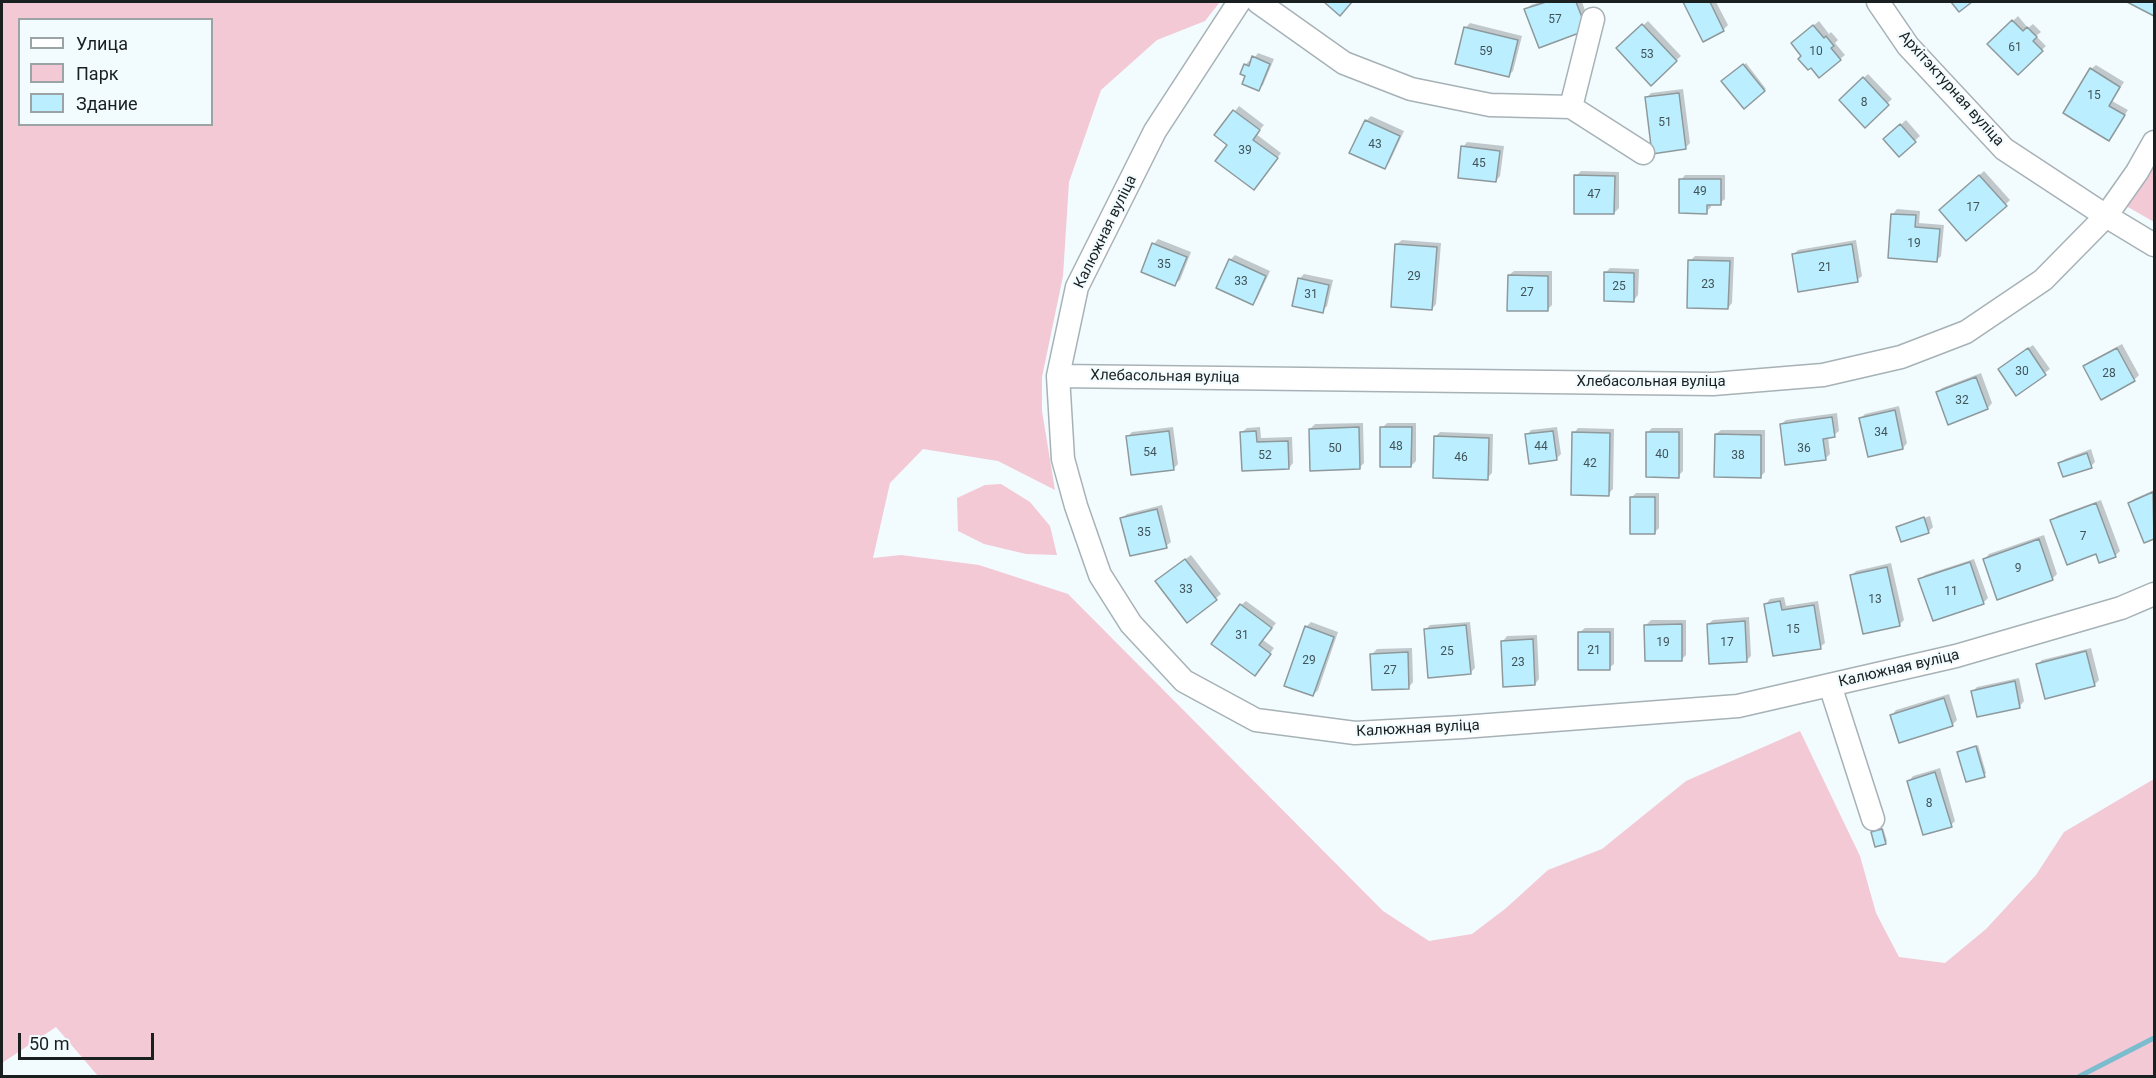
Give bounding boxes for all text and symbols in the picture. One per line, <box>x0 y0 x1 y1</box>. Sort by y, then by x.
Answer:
house number: 57 <box>1548 13 1562 27</box>
legend <box>18 18 213 126</box>
street label: Архітэктурная вуліца <box>1895 28 2007 150</box>
text: Улица <box>76 33 128 54</box>
house number: 61 <box>2008 41 2022 55</box>
house number: 59 <box>1479 45 1493 59</box>
house number: 10 <box>1809 45 1823 59</box>
house number: 53 <box>1640 48 1654 62</box>
text: Парк <box>76 63 118 84</box>
house number: 15 <box>2087 89 2101 103</box>
text: Здание <box>76 93 138 114</box>
house number: 8 <box>1861 96 1867 110</box>
house number: 51 <box>1658 116 1672 130</box>
house number: 43 <box>1368 138 1382 152</box>
house number: 39 <box>1238 144 1252 158</box>
house number: 45 <box>1472 157 1486 171</box>
street label: Калюжная вуліца <box>1071 173 1141 291</box>
house number: 49 <box>1693 185 1707 199</box>
house number: 47 <box>1587 188 1601 202</box>
house number: 17 <box>1966 201 1980 215</box>
house number: 19 <box>1907 237 1921 251</box>
house number: 35 <box>1157 258 1171 272</box>
house number: 21 <box>1818 261 1832 275</box>
house number: 29 <box>1407 270 1421 284</box>
house number: 33 <box>1234 275 1248 289</box>
house number: 23 <box>1701 278 1715 292</box>
house number: 25 <box>1612 280 1626 294</box>
house number: 27 <box>1520 286 1534 300</box>
house number: 31 <box>1304 288 1318 302</box>
house number: 30 <box>2015 365 2029 379</box>
street label: Хлебасольная вуліца <box>1090 367 1240 387</box>
house number: 28 <box>2102 367 2116 381</box>
street label: Хлебасольная вуліца <box>1576 373 1726 391</box>
house number: 32 <box>1955 394 1969 408</box>
house number: 34 <box>1874 426 1888 440</box>
house number: 48 <box>1389 440 1403 454</box>
house number: 44 <box>1534 440 1548 454</box>
house number: 50 <box>1328 442 1342 456</box>
house number: 36 <box>1797 442 1811 456</box>
house number: 54 <box>1143 446 1157 460</box>
house number: 40 <box>1655 448 1669 462</box>
house number: 52 <box>1258 449 1272 463</box>
house number: 38 <box>1731 449 1745 463</box>
house number: 46 <box>1454 451 1468 465</box>
house number: 42 <box>1583 457 1597 471</box>
house number: 35 <box>1137 526 1151 540</box>
house number: 7 <box>2080 530 2086 544</box>
house number: 9 <box>2015 562 2021 576</box>
house number: 33 <box>1179 583 1193 597</box>
house number: 11 <box>1944 585 1958 599</box>
house number: 13 <box>1868 593 1882 607</box>
house number: 15 <box>1786 623 1800 637</box>
house number: 31 <box>1235 629 1249 643</box>
house number: 19 <box>1656 636 1670 650</box>
house number: 17 <box>1720 636 1734 650</box>
house number: 21 <box>1587 644 1601 658</box>
house number: 25 <box>1440 645 1454 659</box>
street label: Калюжная вуліца <box>1837 646 1961 692</box>
house number: 29 <box>1302 654 1316 668</box>
house number: 23 <box>1511 656 1525 670</box>
house number: 27 <box>1383 664 1397 678</box>
street label: Калюжная вуліца <box>1356 717 1480 741</box>
house number: 8 <box>1926 797 1932 811</box>
scale bar <box>21 1021 158 1059</box>
text: 50 m <box>29 1033 69 1054</box>

